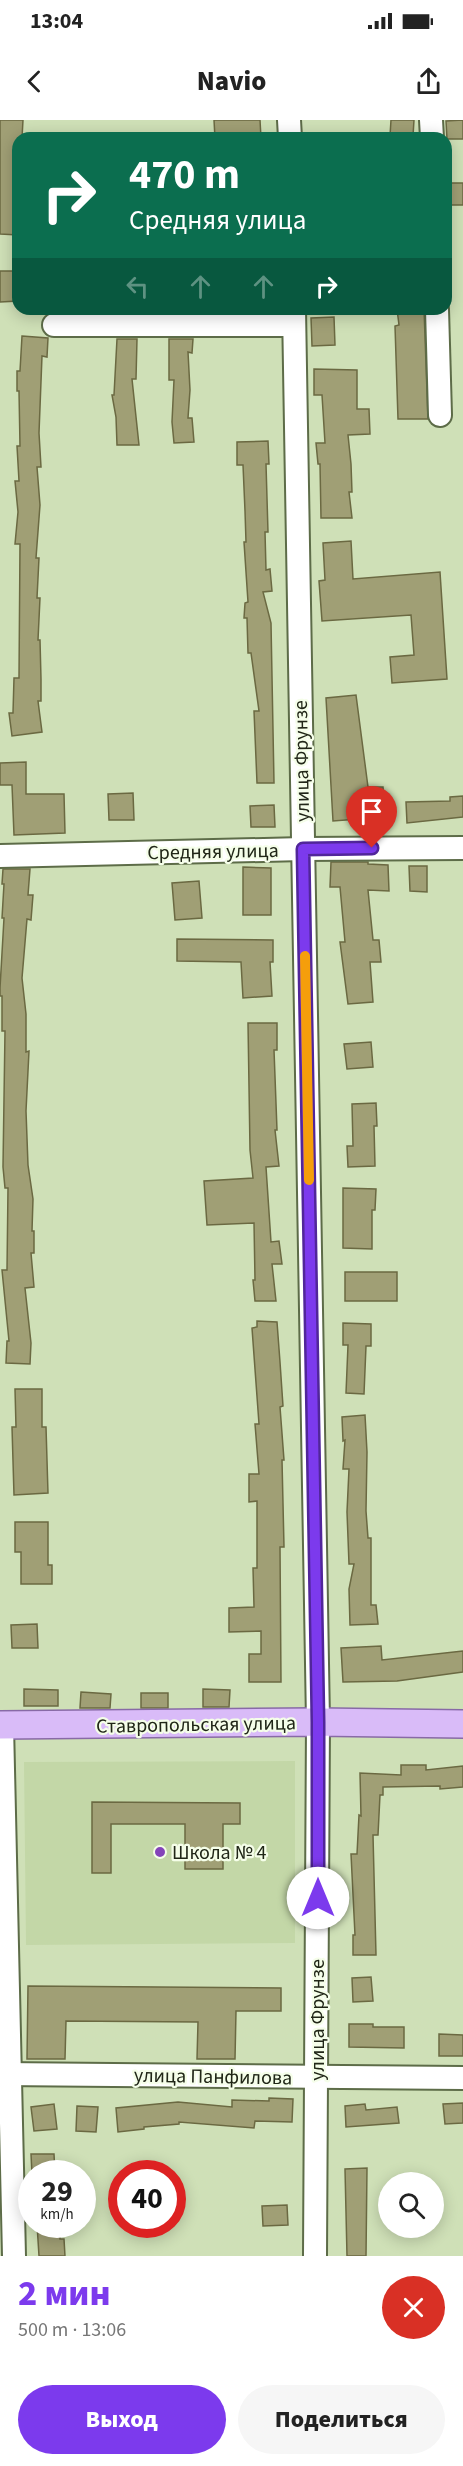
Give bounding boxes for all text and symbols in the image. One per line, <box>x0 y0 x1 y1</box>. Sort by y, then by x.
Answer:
text: 13:04 <box>30 5 83 37</box>
text: Navio <box>197 62 266 101</box>
icon: back <box>18 65 51 98</box>
icon: share <box>412 65 445 98</box>
text: 470 m <box>129 145 240 205</box>
icon: right <box>30 156 108 234</box>
text: Средняя улица <box>129 201 306 240</box>
icon: left <box>121 270 154 303</box>
icon: ahead <box>184 270 217 303</box>
icon: ahead <box>247 270 280 303</box>
icon: right <box>310 270 343 303</box>
street label: улица Фрунзе <box>287 700 317 822</box>
pin <box>346 786 397 848</box>
icon: arrive <box>355 795 388 828</box>
street label: Средняя улица <box>147 837 279 867</box>
street label: Ставропольская улица <box>96 1709 296 1741</box>
place label: Школа № 4 <box>172 1839 266 1867</box>
marker: Школа № 4 <box>153 1845 167 1859</box>
position arrow <box>286 1866 350 1930</box>
street label: улица Фрунзе <box>304 1959 332 2081</box>
street label: улица Панфилова <box>134 2062 292 2092</box>
speed limit sign: 40 <box>108 2160 186 2238</box>
text: 29 <box>41 2170 73 2213</box>
map controls <box>378 2172 444 2238</box>
button: search <box>378 2172 444 2238</box>
text: km/h <box>40 2204 74 2225</box>
text: 2 мин <box>18 2268 111 2319</box>
button: close <box>382 2276 445 2339</box>
text: 500 m · 13:06 <box>18 2316 126 2344</box>
button: Выход <box>18 2385 226 2454</box>
button: Поделиться <box>238 2385 445 2454</box>

